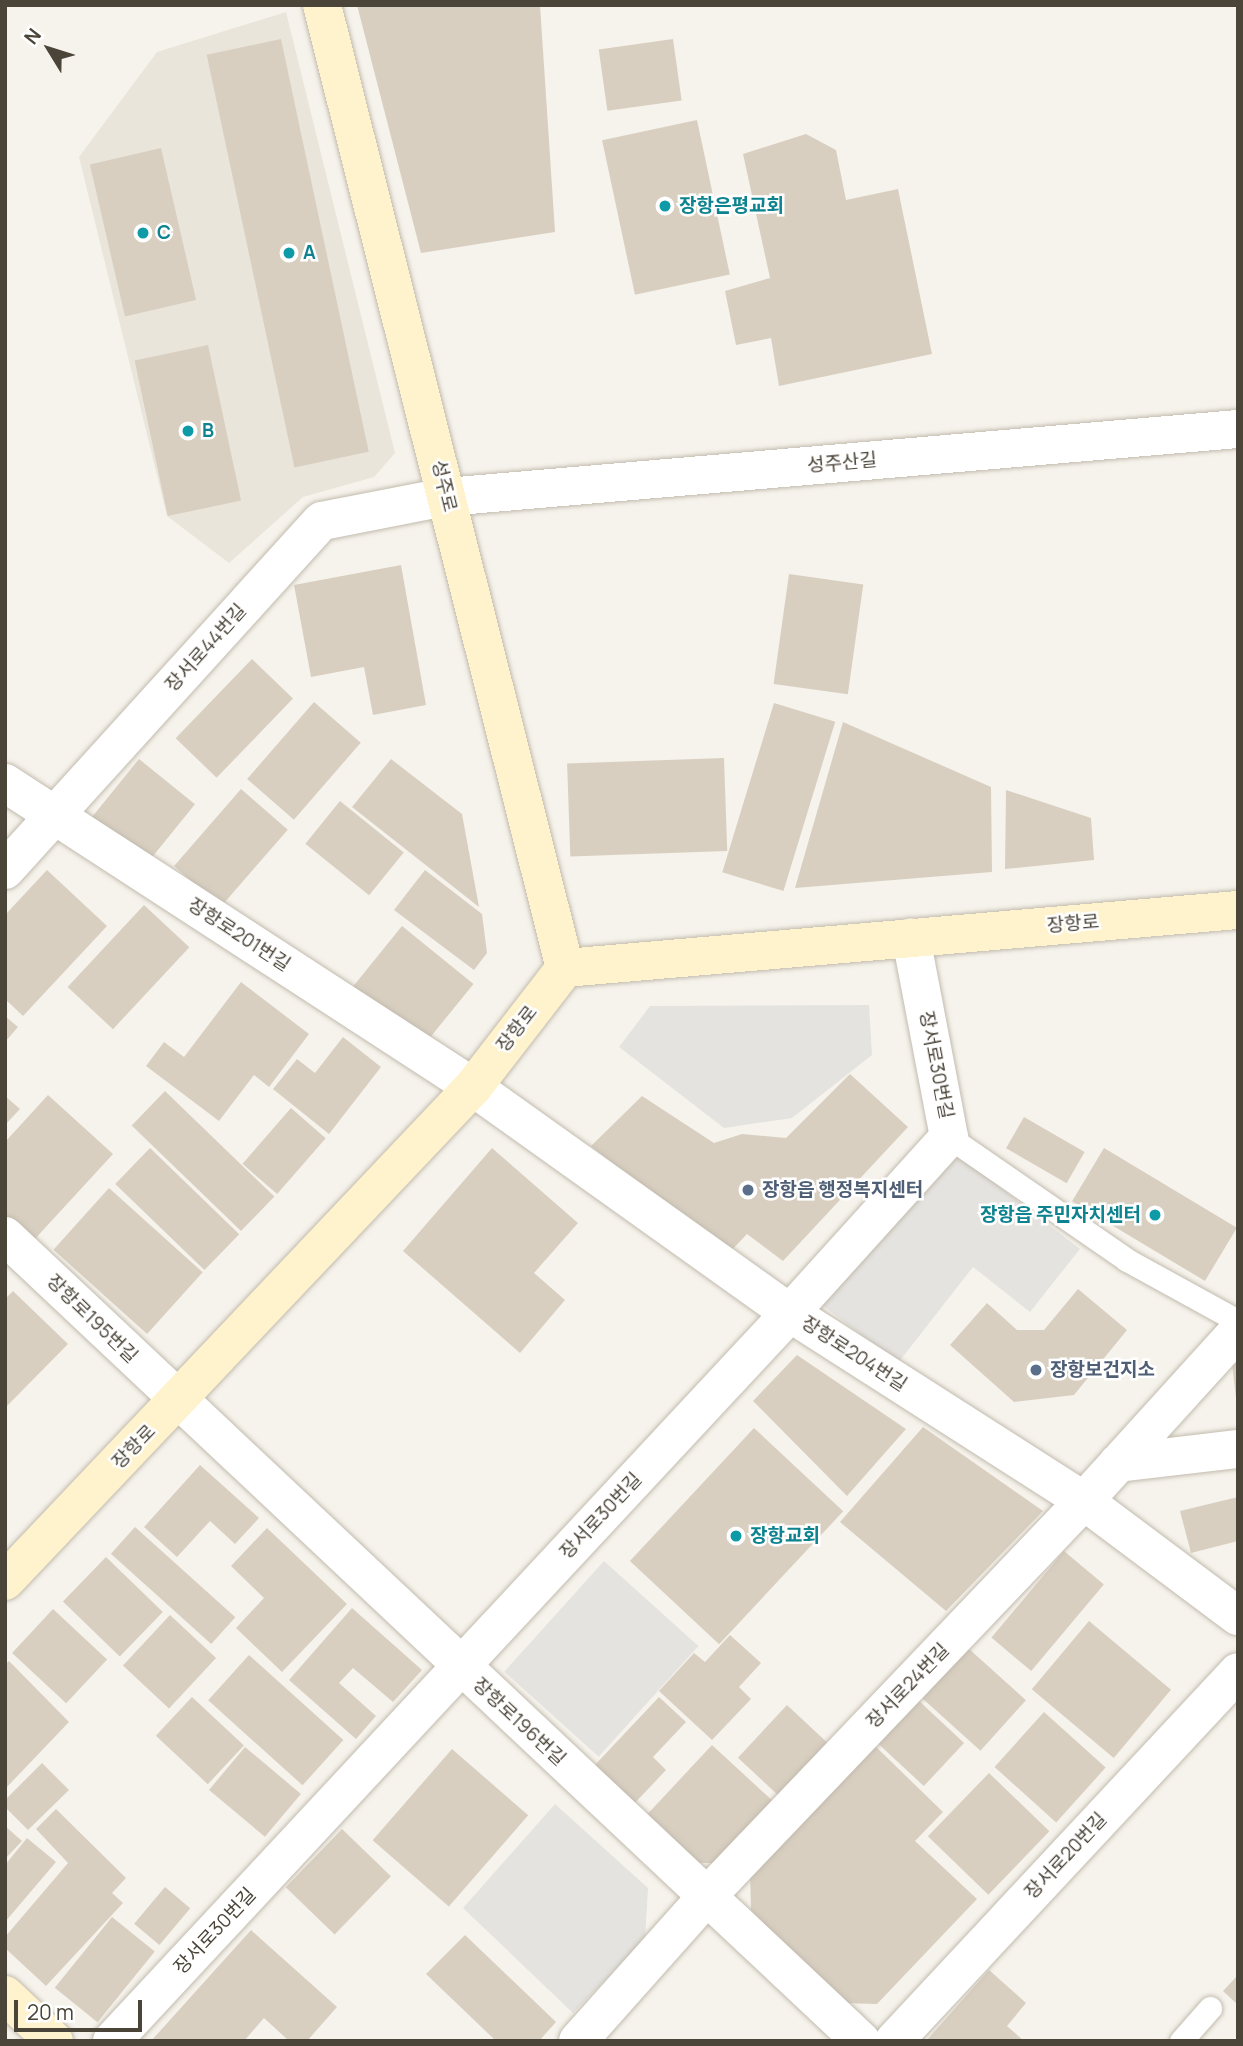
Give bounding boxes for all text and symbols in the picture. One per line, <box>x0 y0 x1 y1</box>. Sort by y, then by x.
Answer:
north arrow <box>14 14 84 84</box>
text: N <box>18 23 47 49</box>
place label: 장항은평교회 <box>679 195 784 217</box>
marker: 장항은평교회 <box>657 198 673 214</box>
place label: C <box>157 222 171 244</box>
marker: C <box>135 225 151 241</box>
place label: A <box>303 242 316 264</box>
marker: A <box>281 245 297 261</box>
place label: B <box>202 420 214 442</box>
marker: B <box>180 423 196 439</box>
street label: 성주산길 <box>806 449 878 477</box>
street label: 성주로 <box>427 458 461 514</box>
street label: 장서로44번길 <box>161 600 251 696</box>
street label: 장항로201번길 <box>184 894 294 976</box>
street label: 장항로 <box>1046 910 1100 938</box>
street label: 장항로 <box>492 1001 542 1057</box>
street label: 장서로30번길 <box>914 1009 958 1121</box>
place label: 장항읍 행정복지센터 <box>762 1179 923 1201</box>
marker: 장항읍 행정복지센터 <box>740 1182 756 1198</box>
place label: 장항읍 주민자치센터 <box>980 1204 1141 1226</box>
marker: 장항읍 주민자치센터 <box>1147 1207 1163 1223</box>
street label: 장항로195번길 <box>42 1270 142 1368</box>
street label: 장항로204번길 <box>797 1311 911 1397</box>
place label: 장항보건지소 <box>1050 1359 1155 1381</box>
marker: 장항보건지소 <box>1028 1362 1044 1378</box>
street label: 장항로 <box>108 1420 160 1474</box>
street label: 장서로30번길 <box>555 1468 647 1564</box>
place label: 장항교회 <box>750 1525 820 1547</box>
marker: 장항교회 <box>728 1528 744 1544</box>
street label: 장서로24번길 <box>862 1639 954 1733</box>
street label: 장항로196번길 <box>468 1673 570 1771</box>
street label: 장서로20번길 <box>1020 1808 1112 1904</box>
street label: 장서로30번길 <box>169 1883 261 1979</box>
scale bar <box>18 1986 145 2030</box>
text: 20 m <box>27 1998 74 2026</box>

